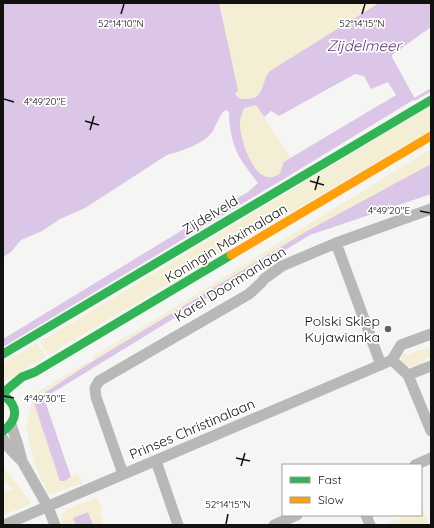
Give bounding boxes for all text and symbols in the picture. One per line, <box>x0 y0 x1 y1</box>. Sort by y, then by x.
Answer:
text: 52°14'10"N <box>98 17 144 30</box>
text: 52°14'15"N <box>339 17 385 30</box>
water label: Zijdelmeer <box>327 36 403 55</box>
text: 4°49'20"E <box>24 95 66 108</box>
street label: Zijdelveld <box>179 191 241 239</box>
street label: Koningin Máximalaan <box>161 199 291 287</box>
text: 4°49'20"E <box>368 204 410 217</box>
street label: Karel Doormanlaan <box>171 242 289 326</box>
place label: Polski Sklep Kujawianka <box>304 312 380 346</box>
marker: Polski Sklep Kujawianka <box>383 324 393 334</box>
text: 4°49'30"E <box>24 392 66 405</box>
street label: Prinses Christinalaan <box>127 394 257 464</box>
legend <box>282 464 422 516</box>
text: Fast <box>318 472 342 487</box>
text: Slow <box>318 492 344 507</box>
text: 52°14'15"N <box>205 498 251 511</box>

